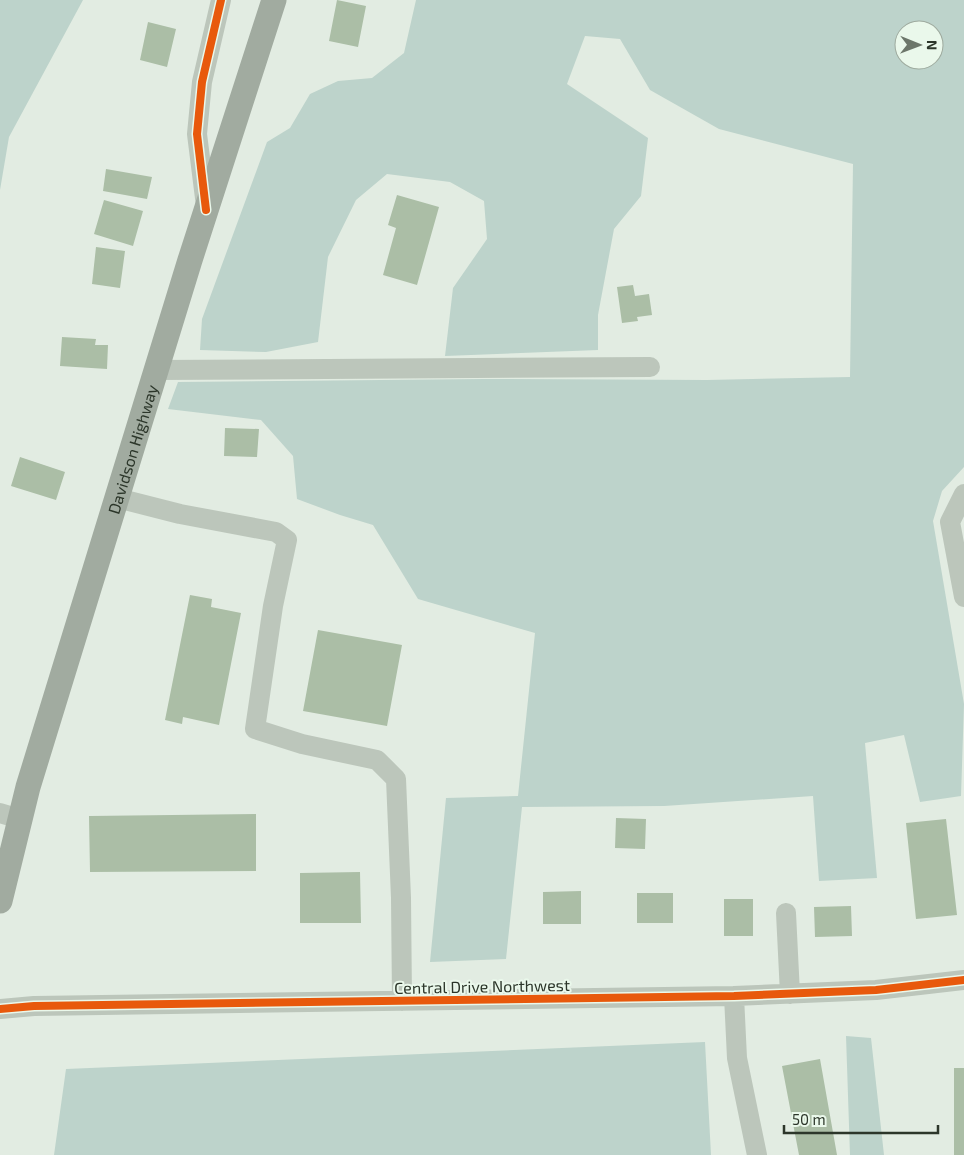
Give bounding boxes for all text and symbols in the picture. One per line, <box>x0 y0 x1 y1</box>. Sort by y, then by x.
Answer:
north arrow <box>894 20 944 70</box>
text: N <box>924 40 941 50</box>
street label: Davidson Highway <box>103 381 161 516</box>
street label: Central Drive Northwest <box>394 975 570 997</box>
scale bar <box>784 1102 938 1134</box>
text: 50 m <box>792 1110 826 1128</box>

